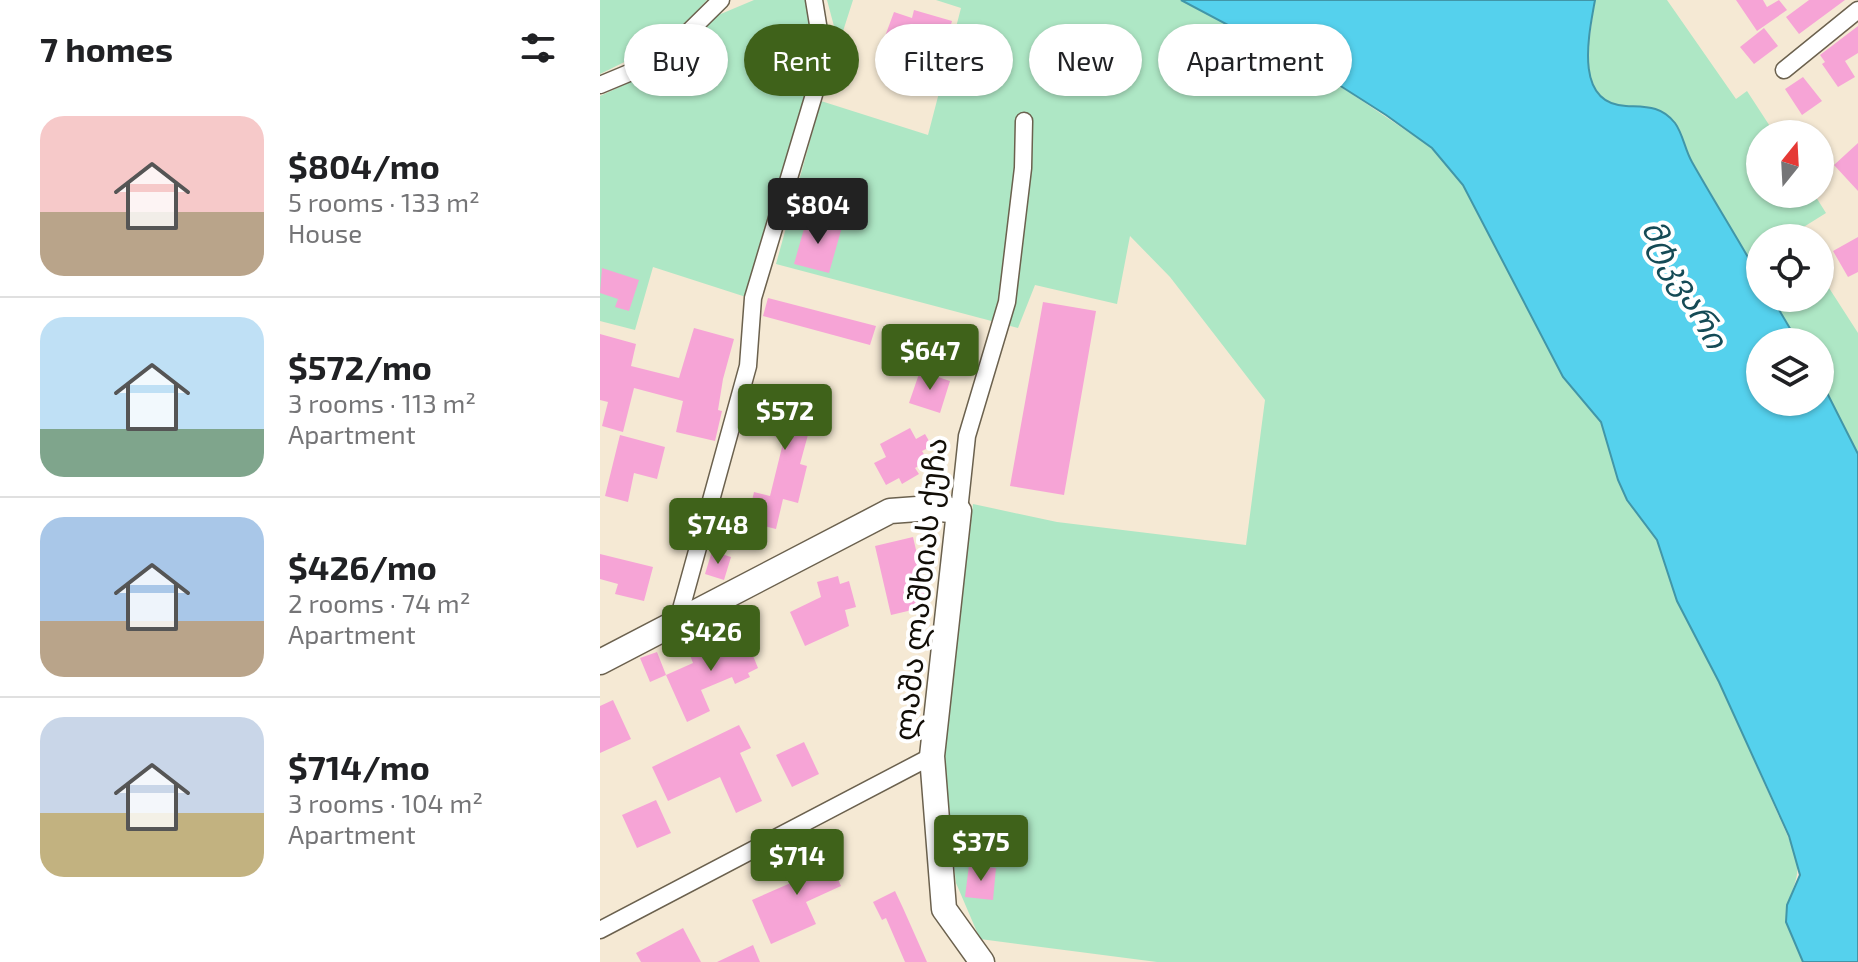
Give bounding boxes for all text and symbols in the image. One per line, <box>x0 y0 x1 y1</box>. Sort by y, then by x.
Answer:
chip: Buy <box>624 24 728 96</box>
chip: Rent <box>744 24 859 96</box>
chip: Filters <box>875 24 1013 96</box>
chip: New <box>1029 24 1142 96</box>
chip: Apartment <box>1158 24 1352 96</box>
icon: filters <box>516 26 560 70</box>
text: 7 homes <box>40 28 173 69</box>
north arrow <box>1746 120 1834 208</box>
map controls <box>1746 120 1834 416</box>
text: $804/mo <box>288 145 440 186</box>
icon: home <box>104 148 200 244</box>
pin: $804 <box>771 178 865 246</box>
text: 5 rooms · 133 m² <box>288 186 480 217</box>
text: $804 <box>786 188 850 219</box>
water label: მტკვარი <box>1633 212 1738 356</box>
text: House <box>288 217 362 248</box>
button: locate <box>1746 224 1834 312</box>
pin: $647 <box>883 324 977 392</box>
button: layers <box>1746 328 1834 416</box>
text: $647 <box>900 334 960 365</box>
text: $572/mo <box>288 346 432 387</box>
icon: home <box>104 349 200 445</box>
pin: $572 <box>738 384 832 452</box>
text: 3 rooms · 113 m² <box>288 387 476 418</box>
text: $572 <box>756 394 814 425</box>
text: Apartment <box>288 418 416 449</box>
street label: ლაშა ლაშხიას ქუჩა <box>885 436 955 743</box>
pin: $748 <box>671 498 765 566</box>
text: $748 <box>687 508 749 539</box>
text: $426/mo <box>288 546 437 587</box>
icon: home <box>104 549 200 645</box>
text: 2 rooms · 74 m² <box>288 587 470 618</box>
pin: $426 <box>664 605 758 673</box>
text: $426 <box>680 615 742 646</box>
text: Apartment <box>288 618 416 649</box>
text: $714/mo <box>288 746 430 787</box>
icon: home <box>104 749 200 845</box>
text: 3 rooms · 104 m² <box>288 787 483 818</box>
pin: $375 <box>934 815 1028 883</box>
text: Apartment <box>288 818 416 849</box>
text: $375 <box>952 825 1010 856</box>
pin: $714 <box>750 829 844 897</box>
text: $714 <box>769 839 825 870</box>

